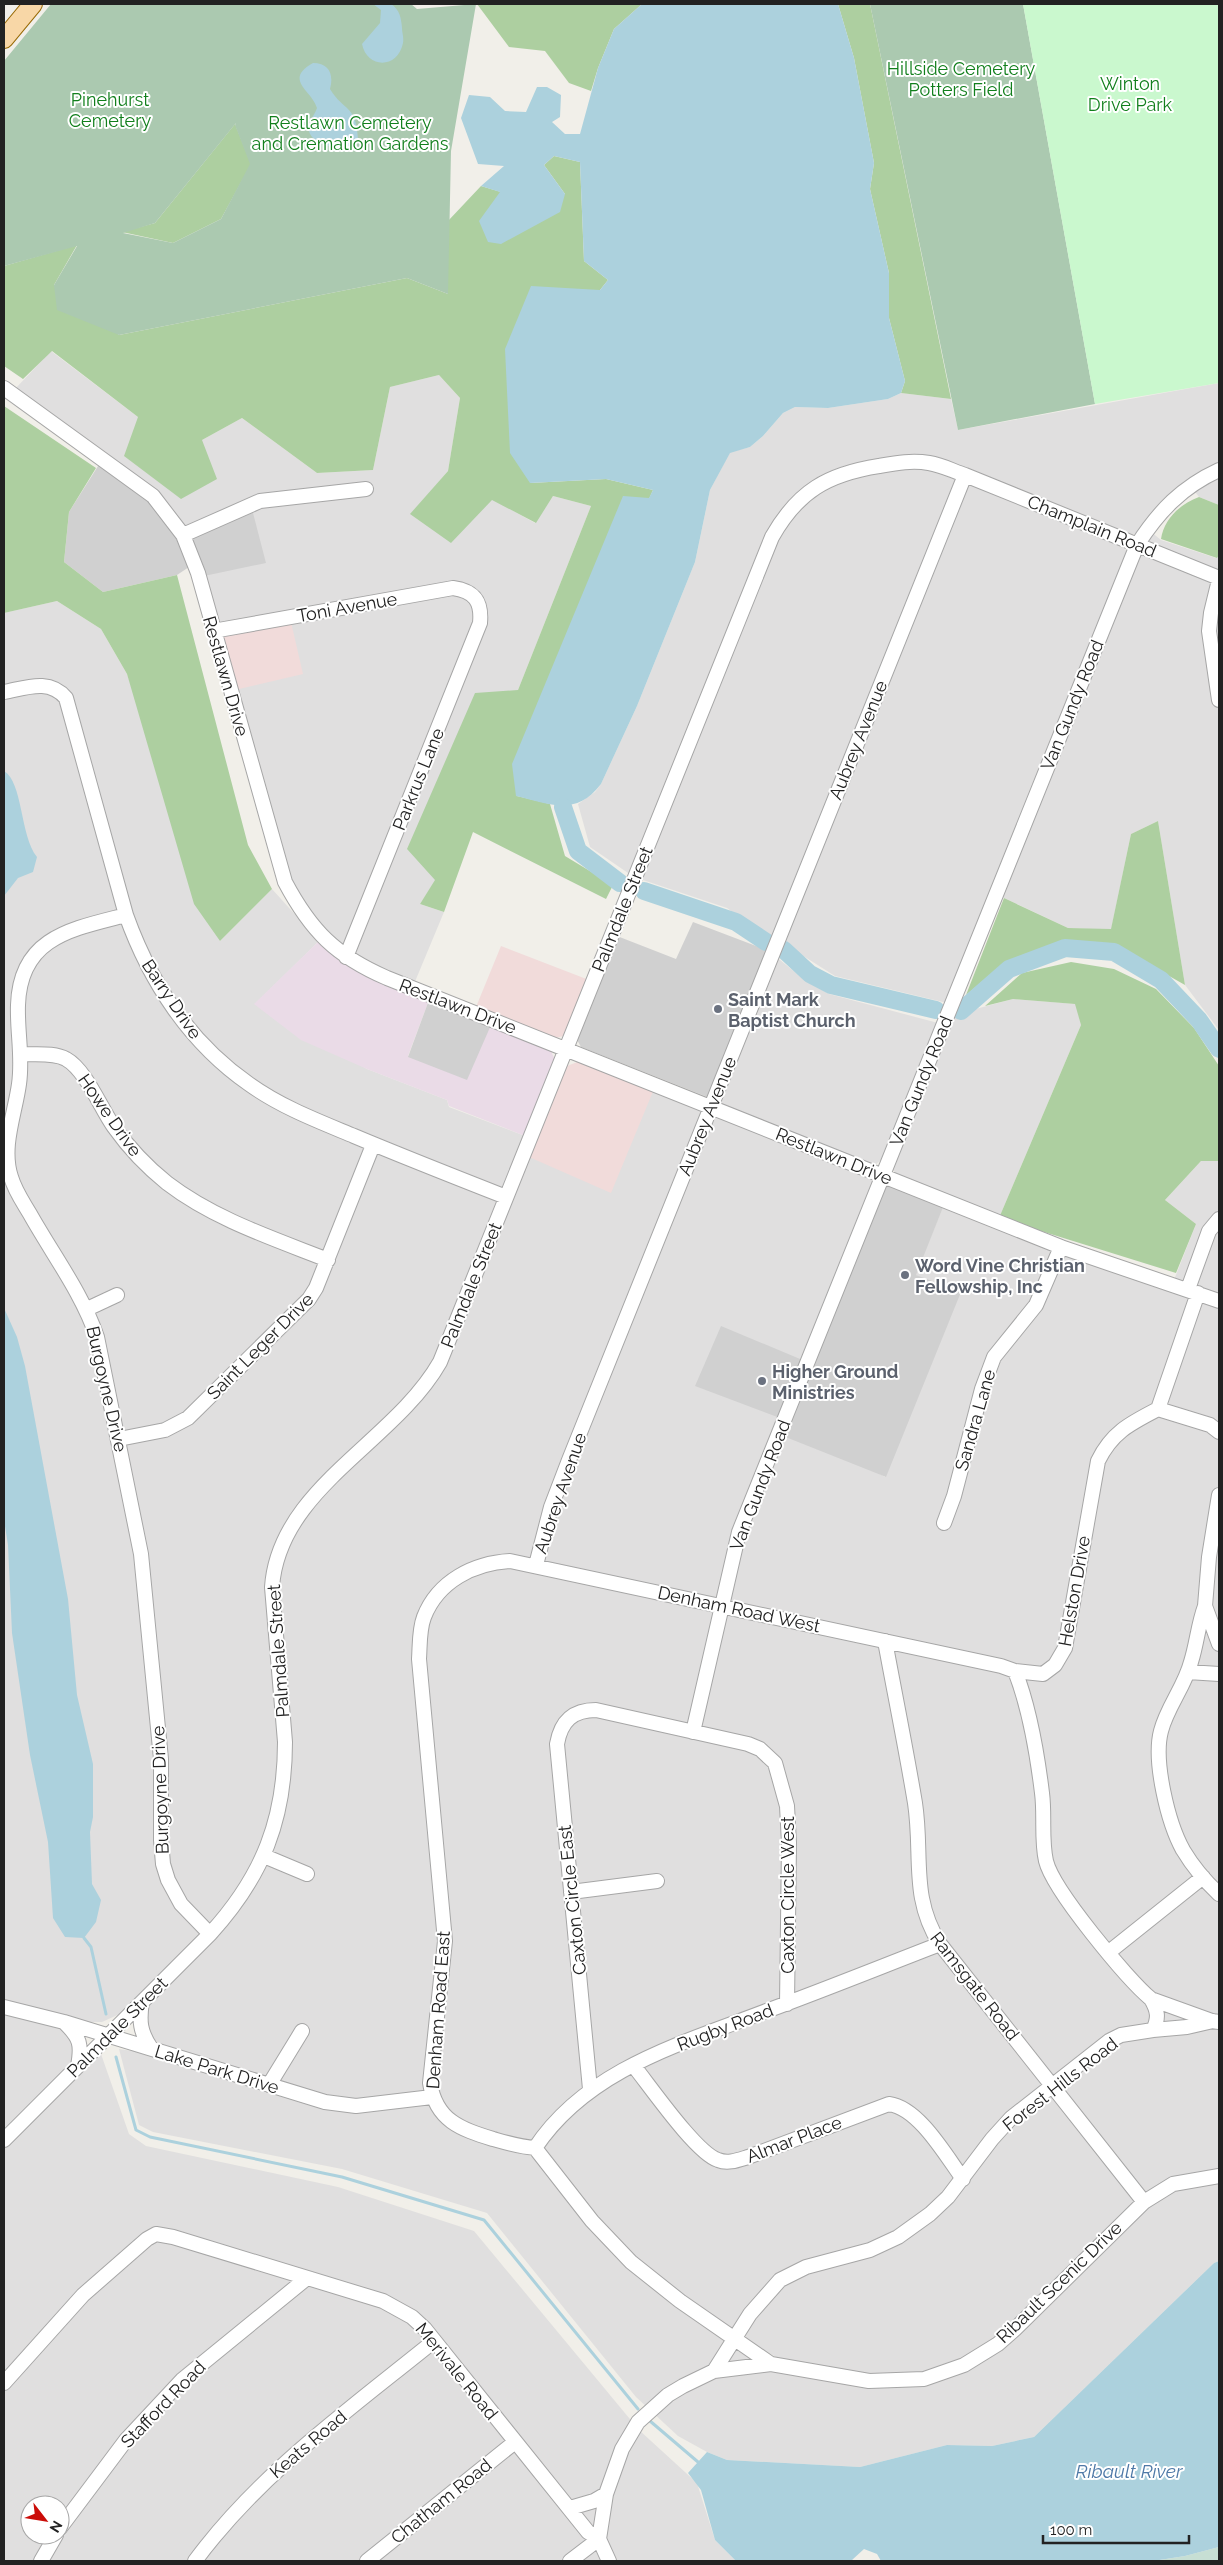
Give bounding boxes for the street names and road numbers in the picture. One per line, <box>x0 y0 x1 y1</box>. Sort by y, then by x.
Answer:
street label: Champlain Road <box>1024 491 1160 561</box>
street label: Toni Avenue <box>295 588 399 626</box>
street label: Restlawn Drive <box>199 614 253 739</box>
street label: Van Gundy Road <box>1036 637 1108 773</box>
street label: Aubrey Avenue <box>825 677 892 803</box>
street label: Parkrus Lane <box>388 724 448 833</box>
street label: Palmdale Street <box>587 843 657 975</box>
street label: Barry Drive <box>138 955 206 1043</box>
street label: Restlawn Drive <box>396 974 520 1038</box>
street label: Van Gundy Road <box>885 1013 957 1149</box>
street label: Aubrey Avenue <box>674 1053 741 1179</box>
street label: Howe Drive <box>74 1070 146 1161</box>
street label: Restlawn Drive <box>773 1123 896 1189</box>
street label: Palmdale Street <box>436 1219 506 1351</box>
street label: Saint Leger Drive <box>202 1288 318 1404</box>
street label: Burgoyne Drive <box>82 1324 132 1454</box>
street label: Sandra Lane <box>951 1366 1000 1473</box>
street label: Van Gundy Road <box>725 1417 795 1553</box>
street label: Aubrey Avenue <box>529 1429 591 1556</box>
street label: Helston Drive <box>1054 1534 1094 1648</box>
street label: Denham Road West <box>656 1582 822 1636</box>
street label: Palmdale Street <box>263 1584 293 1718</box>
street label: Burgoyne Drive <box>147 1725 173 1855</box>
street label: Caxton Circle West <box>777 1816 798 1974</box>
street label: Caxton Circle East <box>554 1824 590 1976</box>
street label: Ramsgate Road <box>926 1928 1024 2044</box>
street label: Denham Road East <box>422 1930 454 2090</box>
street label: Palmdale Street <box>62 1972 172 2082</box>
street label: Rugby Road <box>674 1999 776 2055</box>
street label: Forest Hills Road <box>998 2033 1122 2135</box>
street label: Lake Park Drive <box>152 2040 282 2098</box>
street label: Almar Place <box>743 2111 845 2167</box>
street label: Ribault Scenic Drive <box>992 2217 1126 2347</box>
street label: Merivale Road <box>411 2318 503 2424</box>
street label: Stafford Road <box>116 2356 210 2452</box>
street label: Keats Road <box>265 2406 351 2482</box>
street label: Chatham Road <box>387 2454 495 2548</box>

